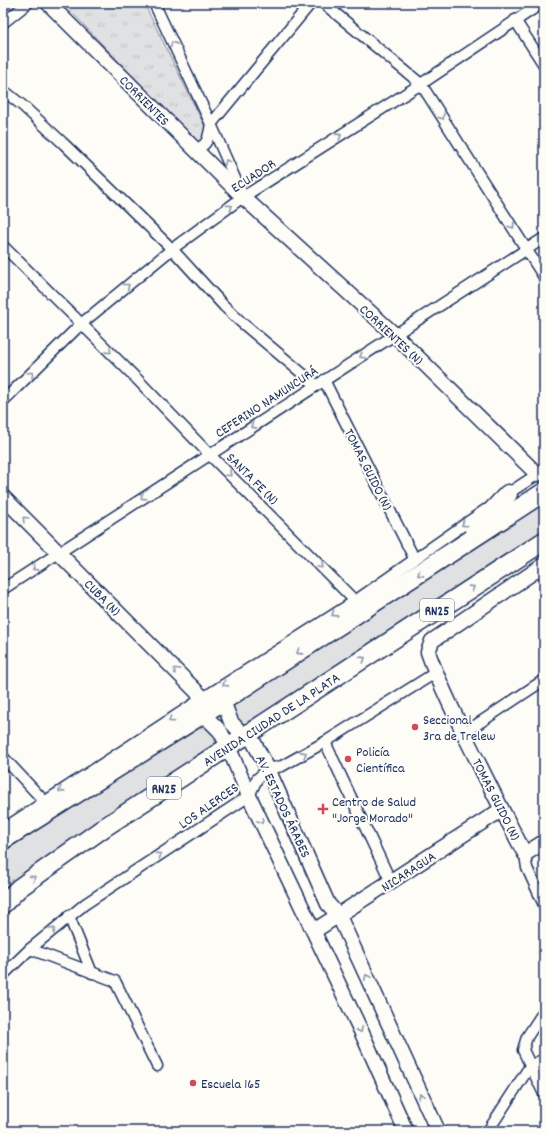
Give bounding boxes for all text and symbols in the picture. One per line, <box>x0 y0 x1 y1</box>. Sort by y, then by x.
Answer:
one-way arrow <box>170 40 178 48</box>
street label: CORRIENTES <box>114 72 173 131</box>
one-way arrow <box>437 113 445 120</box>
one-way arrow <box>334 134 341 141</box>
street label: ECUADOR <box>228 155 281 199</box>
one-way arrow <box>224 158 232 165</box>
one-way arrow <box>225 205 232 212</box>
one-way arrow <box>507 222 515 229</box>
one-way arrow <box>122 284 129 291</box>
street label: CORRIENTES (N) <box>354 300 428 371</box>
one-way arrow <box>104 347 112 354</box>
one-way arrow <box>359 351 366 359</box>
street label: CEFERINO NAMUNCURÁ <box>212 362 323 444</box>
one-way arrow <box>26 371 34 379</box>
one-way arrow <box>250 421 257 429</box>
street label: TOMAS GUIDO (N) <box>338 426 397 515</box>
street label: SANTA FE (N) <box>221 449 283 510</box>
one-way arrow <box>224 469 232 477</box>
one-way arrow <box>141 492 148 499</box>
one-way arrow <box>22 516 30 524</box>
one-way arrow <box>461 519 468 527</box>
one-way arrow <box>316 561 324 569</box>
one-way arrow <box>32 563 39 571</box>
one-way arrow <box>417 569 424 576</box>
street label: CUBA (N) <box>79 575 125 622</box>
one-way arrow <box>468 585 475 592</box>
road number: RN25 <box>420 599 454 621</box>
one-way arrow <box>331 610 338 617</box>
one-way arrow <box>296 647 303 655</box>
one-way arrow <box>359 656 366 663</box>
one-way arrow <box>173 667 181 675</box>
street label: AVENIDA CIUDAD DE LA PLATA <box>200 669 345 773</box>
one-way arrow <box>222 680 229 687</box>
place label: Seccional 3ra de Trelew <box>423 711 496 747</box>
one-way arrow <box>168 715 175 723</box>
marker: Seccional 3ra de Trelew <box>410 722 420 732</box>
place label: Policía Científica <box>356 743 405 779</box>
one-way arrow <box>300 751 307 758</box>
street label: AV. ESTADOS ÁRABES <box>250 752 315 861</box>
marker: Policía Científica <box>343 754 353 764</box>
street label: TOMAS GUIDO (N) <box>466 756 525 845</box>
road number: RN25 <box>147 777 181 799</box>
street label: LOS ALERCES <box>175 779 243 835</box>
one-way arrow <box>58 785 65 793</box>
place label: Centro de Salud "Jorge Morado" <box>332 793 416 829</box>
marker: Centro de Salud "Jorge Morado" <box>317 803 329 815</box>
one-way arrow <box>256 817 264 824</box>
street label: NICARAGUA <box>378 847 441 898</box>
one-way arrow <box>155 852 162 860</box>
one-way arrow <box>28 876 35 883</box>
one-way arrow <box>48 928 55 935</box>
one-way arrow <box>364 974 372 982</box>
one-way arrow <box>355 1025 363 1033</box>
place label: Escuela 165 <box>201 1075 261 1095</box>
marker: Escuela 165 <box>188 1078 198 1088</box>
one-way arrow <box>418 1092 426 1099</box>

